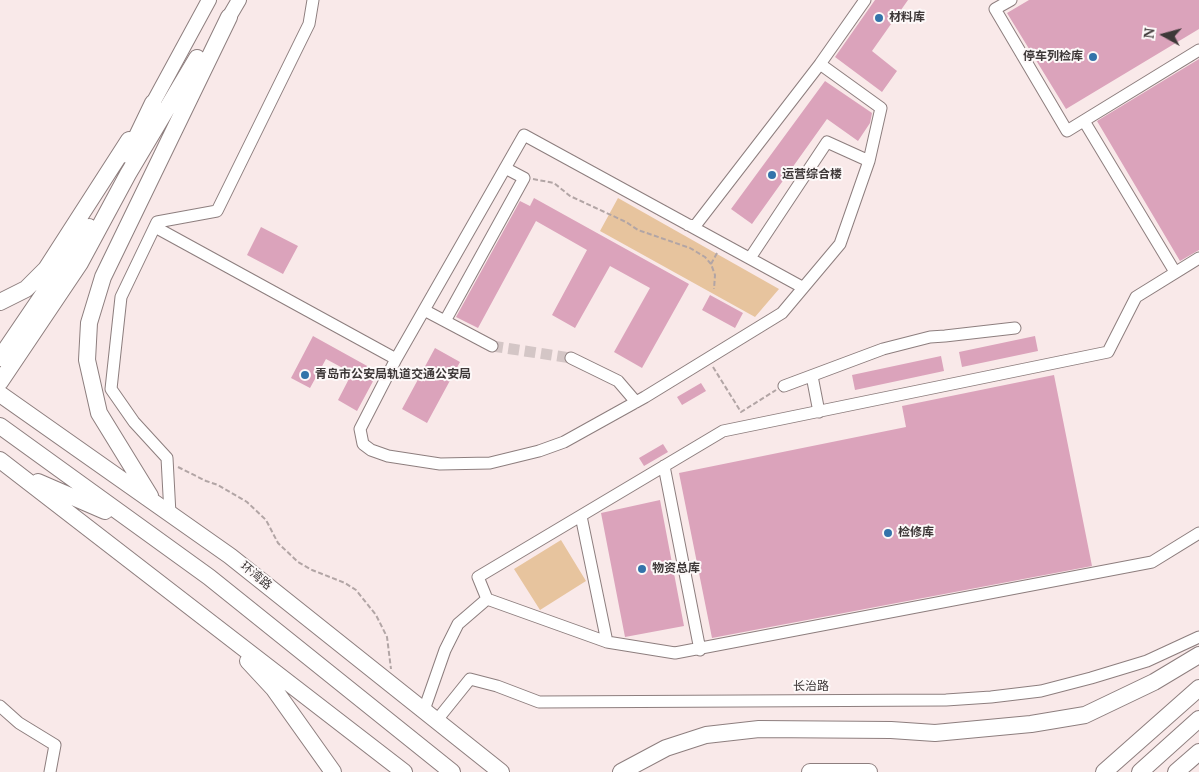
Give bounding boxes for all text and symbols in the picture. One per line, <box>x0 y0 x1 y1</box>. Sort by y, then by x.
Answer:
north arrow <box>1139 10 1189 60</box>
place label: 材料库 <box>889 11 925 25</box>
marker: 材料库 <box>873 12 885 24</box>
text: N <box>1139 27 1159 40</box>
place label: 停车列检库 <box>1023 50 1083 64</box>
marker: 停车列检库 <box>1087 51 1099 63</box>
place label: 运营综合楼 <box>782 168 842 182</box>
marker: 运营综合楼 <box>766 169 778 181</box>
place label: 青岛市公安局轨道交通公安局 <box>315 368 471 382</box>
marker: 青岛市公安局轨道交通公安局 <box>299 369 311 381</box>
place label: 检修库 <box>898 526 934 540</box>
marker: 检修库 <box>882 527 894 539</box>
street label: 环湾路 <box>237 559 275 593</box>
place label: 物资总库 <box>652 562 700 576</box>
marker: 物资总库 <box>636 563 648 575</box>
street label: 长治路 <box>793 680 829 694</box>

